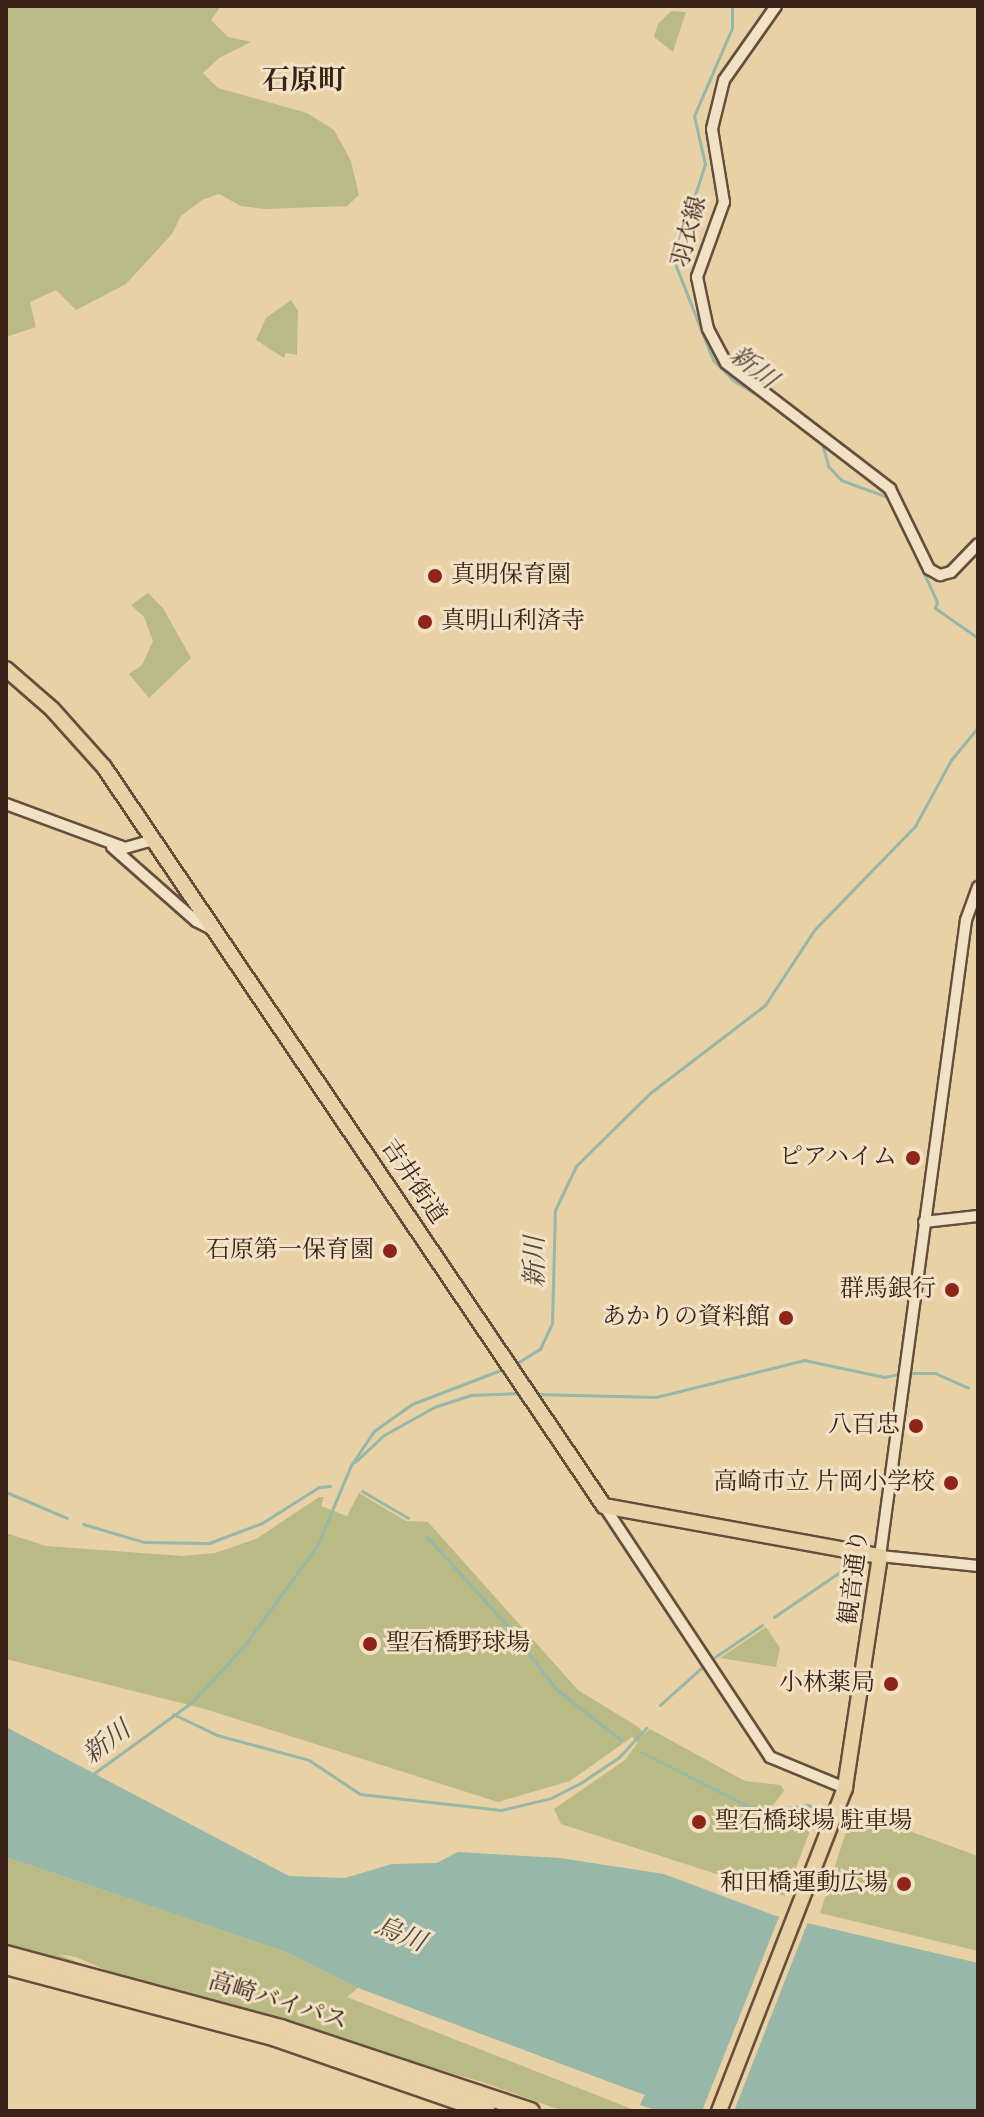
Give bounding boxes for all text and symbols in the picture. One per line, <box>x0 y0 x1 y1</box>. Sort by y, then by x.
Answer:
district label: 石原町 <box>262 65 346 99</box>
street label: 羽衣線 <box>667 193 713 271</box>
water label: 新川 <box>723 340 783 396</box>
place label: 真明保育園 <box>451 562 571 590</box>
marker: 真明保育園 <box>426 567 444 585</box>
place label: 真明山利済寺 <box>441 608 585 636</box>
marker: 真明山利済寺 <box>416 613 434 631</box>
street label: 吉井街道 <box>374 1134 452 1230</box>
place label: ピアハイム <box>777 1144 897 1172</box>
marker: ピアハイム <box>904 1149 922 1167</box>
water label: 新川 <box>520 1236 552 1288</box>
place label: 石原第一保育園 <box>206 1237 374 1265</box>
marker: 石原第一保育園 <box>381 1242 399 1260</box>
place label: 群馬銀行 <box>840 1276 936 1304</box>
marker: 群馬銀行 <box>943 1281 961 1299</box>
place label: あかりの資料館 <box>602 1304 770 1332</box>
marker: あかりの資料館 <box>777 1309 795 1327</box>
place label: 八百忠 <box>828 1412 900 1440</box>
marker: 八百忠 <box>907 1417 925 1435</box>
place label: 高崎市立 片岡小学校 <box>714 1469 935 1497</box>
marker: 高崎市立 片岡小学校 <box>942 1474 960 1492</box>
street label: 観音通り <box>835 1528 875 1626</box>
place label: 聖石橋野球場 <box>386 1630 530 1658</box>
marker: 聖石橋野球場 <box>361 1635 379 1653</box>
place label: 小林薬局 <box>779 1670 875 1698</box>
marker: 小林薬局 <box>882 1675 900 1693</box>
water label: 新川 <box>77 1715 137 1771</box>
place label: 聖石橋球場 駐車場 <box>715 1808 912 1836</box>
marker: 聖石橋球場 駐車場 <box>690 1813 708 1831</box>
place label: 和田橋運動広場 <box>720 1870 888 1898</box>
marker: 和田橋運動広場 <box>895 1875 913 1893</box>
water label: 烏川 <box>370 1911 430 1959</box>
street label: 高崎バイパス <box>205 1967 351 2037</box>

